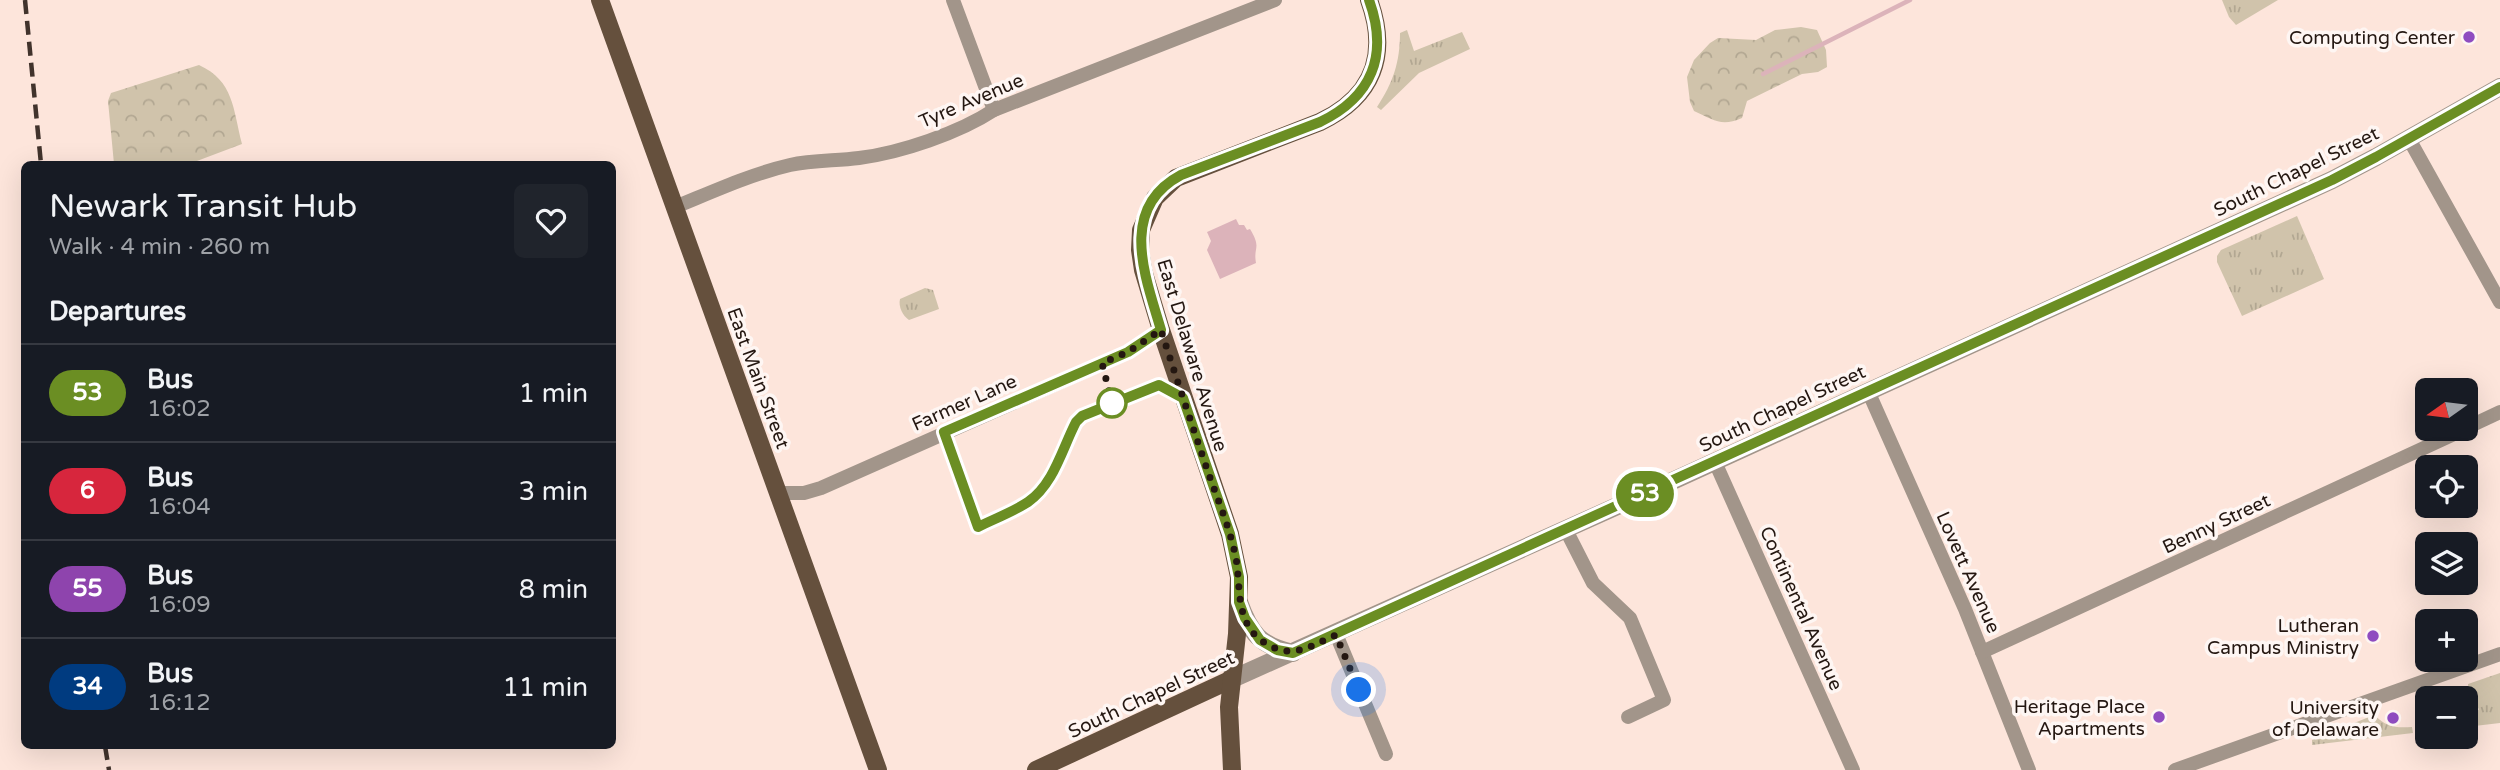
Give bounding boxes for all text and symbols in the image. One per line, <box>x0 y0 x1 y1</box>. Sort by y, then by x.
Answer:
place label: Computing Center <box>2289 27 2456 49</box>
marker: Computing Center <box>2461 29 2477 45</box>
street label: Tyre Avenue <box>916 69 1027 133</box>
street label: South Chapel Street <box>2210 122 2383 221</box>
button: heart <box>514 184 588 258</box>
text: Newark Transit Hub <box>49 187 357 226</box>
text: Walk · 4 min · 260 m <box>49 233 270 261</box>
street label: East Delaware Avenue <box>1152 256 1232 454</box>
text: Departures <box>49 296 186 327</box>
street label: East Main Street <box>722 305 794 452</box>
street label: South Chapel Street <box>1696 361 1869 457</box>
text: Bus <box>147 364 193 395</box>
street label: Farmer Lane <box>909 370 1020 436</box>
text: 53 <box>72 378 103 407</box>
text: 1 min <box>519 378 588 409</box>
north arrow <box>2415 378 2478 441</box>
map controls <box>2415 378 2478 749</box>
unlabelled marker <box>1097 388 1127 418</box>
text: 16:02 <box>147 395 211 423</box>
button: locate <box>2415 455 2478 518</box>
text: Bus <box>147 462 193 493</box>
line badge: 53 <box>1614 471 1676 517</box>
text: 6 <box>80 476 95 505</box>
text: 3 min <box>519 476 588 507</box>
text: 53 <box>1630 479 1660 508</box>
street label: Benny Street <box>2159 489 2274 558</box>
text: 16:04 <box>147 493 211 521</box>
street label: Lovett Avenue <box>1931 508 2005 636</box>
street label: Continental Avenue <box>1755 523 1847 694</box>
button: layers <box>2415 532 2478 595</box>
text: Bus <box>147 560 193 591</box>
text: 55 <box>72 574 103 603</box>
text: 8 min <box>519 574 588 605</box>
text: 16:09 <box>147 591 211 619</box>
button: + <box>2415 609 2478 672</box>
place label: Lutheran Campus Ministry <box>2207 615 2359 659</box>
marker: Lutheran Campus Ministry <box>2365 628 2381 644</box>
street label: South Chapel Street <box>1065 647 1238 743</box>
text: Bus <box>147 658 193 689</box>
text: 34 <box>72 672 103 701</box>
text: 11 min <box>502 672 588 703</box>
your location <box>1341 672 1376 707</box>
button: − <box>2415 686 2478 749</box>
text: 16:12 <box>147 689 211 717</box>
place label: Heritage Place Apartments <box>2014 696 2145 740</box>
place label: University of Delaware <box>2272 697 2379 741</box>
marker: Heritage Place Apartments <box>2151 709 2167 725</box>
marker: University of Delaware <box>2385 710 2401 726</box>

